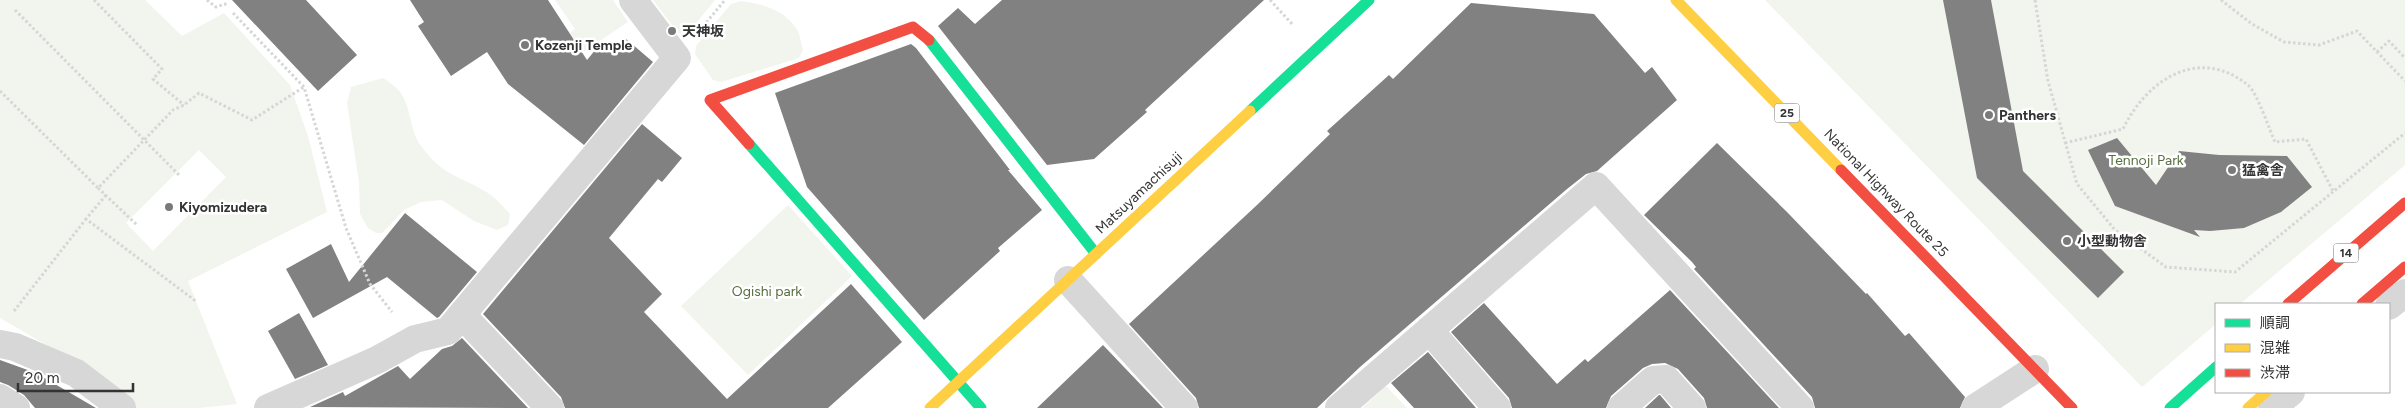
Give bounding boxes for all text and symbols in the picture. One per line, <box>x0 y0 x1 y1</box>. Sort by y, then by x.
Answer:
place label: 天神坂 <box>682 23 724 40</box>
marker: 天神坂 <box>666 25 678 37</box>
place label: Kozenji Temple <box>535 37 633 54</box>
marker: Kozenji Temple <box>519 39 531 51</box>
road number: 25 <box>1774 104 1800 122</box>
place label: Panthers <box>1999 107 2056 124</box>
marker: Panthers <box>1983 109 1995 121</box>
street label: National Highway Route 25 <box>1820 125 1952 261</box>
street label: Matsuyamachisuji <box>1092 149 1186 237</box>
park label: Tennoji Park <box>2108 152 2184 169</box>
place label: 猛禽舎 <box>2242 162 2284 179</box>
marker: 猛禽舎 <box>2226 164 2238 176</box>
place label: Kiyomizudera <box>179 199 267 216</box>
marker: Kiyomizudera <box>163 201 175 213</box>
place label: 小型動物舎 <box>2077 233 2147 250</box>
marker: 小型動物舎 <box>2061 235 2073 247</box>
road number: 14 <box>2334 244 2358 262</box>
park label: Ogishi park <box>732 283 802 300</box>
legend <box>2215 303 2390 393</box>
text: 順調 <box>2260 314 2290 332</box>
text: 混雑 <box>2260 339 2290 357</box>
scale bar <box>18 360 132 392</box>
text: 渋滞 <box>2260 364 2290 382</box>
text: 20 m <box>25 369 59 387</box>

